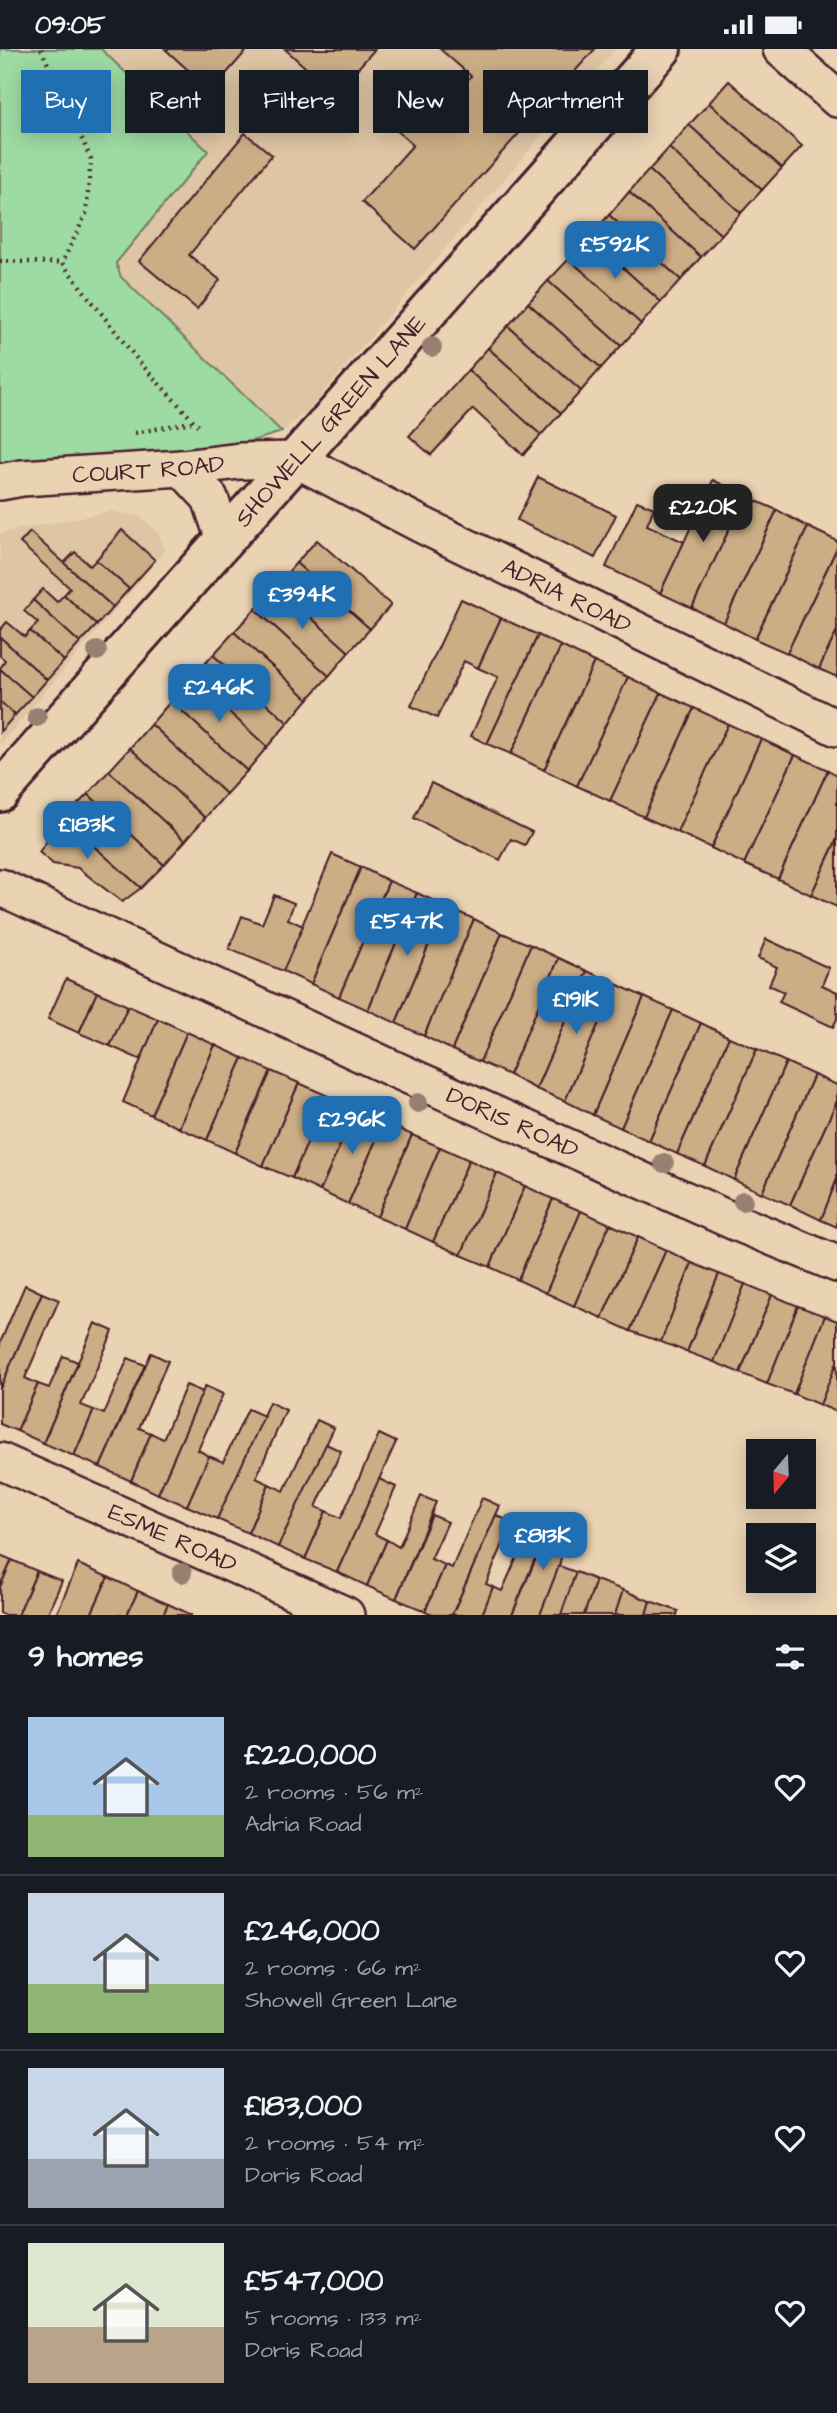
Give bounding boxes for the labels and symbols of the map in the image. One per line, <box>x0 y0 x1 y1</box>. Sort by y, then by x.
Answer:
pin: £592K <box>566 222 664 281</box>
street label: SHOWELL GREEN LANE <box>227 308 435 535</box>
street label: COURT ROAD <box>71 447 226 493</box>
pin: £220K <box>654 484 752 544</box>
street label: ADRIA ROAD <box>495 550 637 643</box>
pin: £394K <box>253 571 351 631</box>
pin: £246K <box>170 665 268 724</box>
pin: £183K <box>38 801 136 861</box>
pin: £547K <box>358 899 456 958</box>
pin: £191K <box>527 977 625 1036</box>
street label: DORIS ROAD <box>441 1079 584 1168</box>
pin: £296K <box>303 1097 401 1156</box>
north arrow <box>746 1439 816 1509</box>
street label: ESME ROAD <box>103 1495 242 1582</box>
pin: £813K <box>494 1513 592 1572</box>

